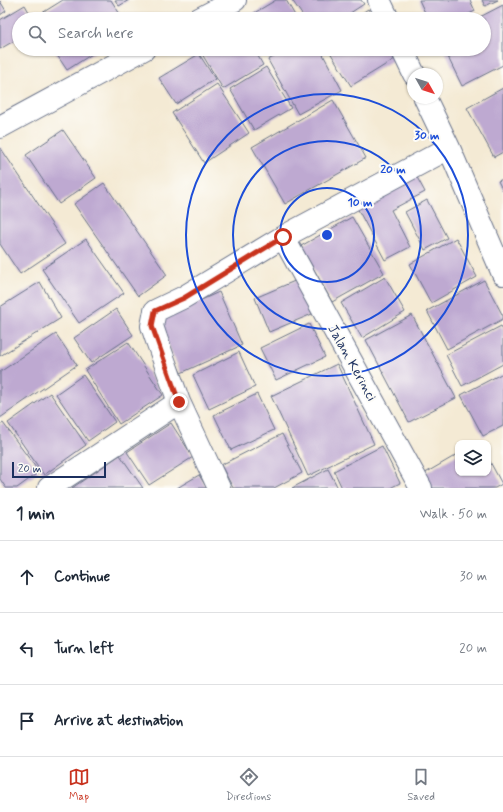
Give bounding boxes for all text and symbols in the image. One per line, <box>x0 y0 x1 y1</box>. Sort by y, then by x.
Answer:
search box <box>12 12 491 56</box>
icon: search <box>26 23 48 45</box>
text: Search here <box>58 24 134 44</box>
north arrow <box>407 68 443 104</box>
text: 30 m <box>414 128 440 144</box>
text: 20 m <box>380 162 406 178</box>
text: 10 m <box>347 195 373 211</box>
route start <box>274 228 292 246</box>
centre of rings <box>320 228 334 242</box>
street label: Jalan Kerinci <box>323 321 381 405</box>
route end <box>170 393 188 411</box>
map controls <box>455 440 491 476</box>
button: layers <box>455 440 491 476</box>
scale bar <box>12 460 106 479</box>
text: 20 m <box>18 462 41 476</box>
text: 1 min <box>16 503 55 525</box>
text: Walk · 50 m <box>420 506 487 523</box>
icon: ahead <box>16 566 38 588</box>
text: Continue <box>54 567 110 587</box>
text: 30 m <box>460 568 487 585</box>
icon: left <box>16 638 38 660</box>
text: Turn left <box>54 639 114 659</box>
text: 20 m <box>459 640 487 657</box>
icon: arrive <box>16 710 38 732</box>
text: Arrive at destination <box>54 711 183 731</box>
tab: Map <box>68 766 90 804</box>
tab: Directions <box>226 766 271 804</box>
tab: Saved <box>407 766 435 804</box>

